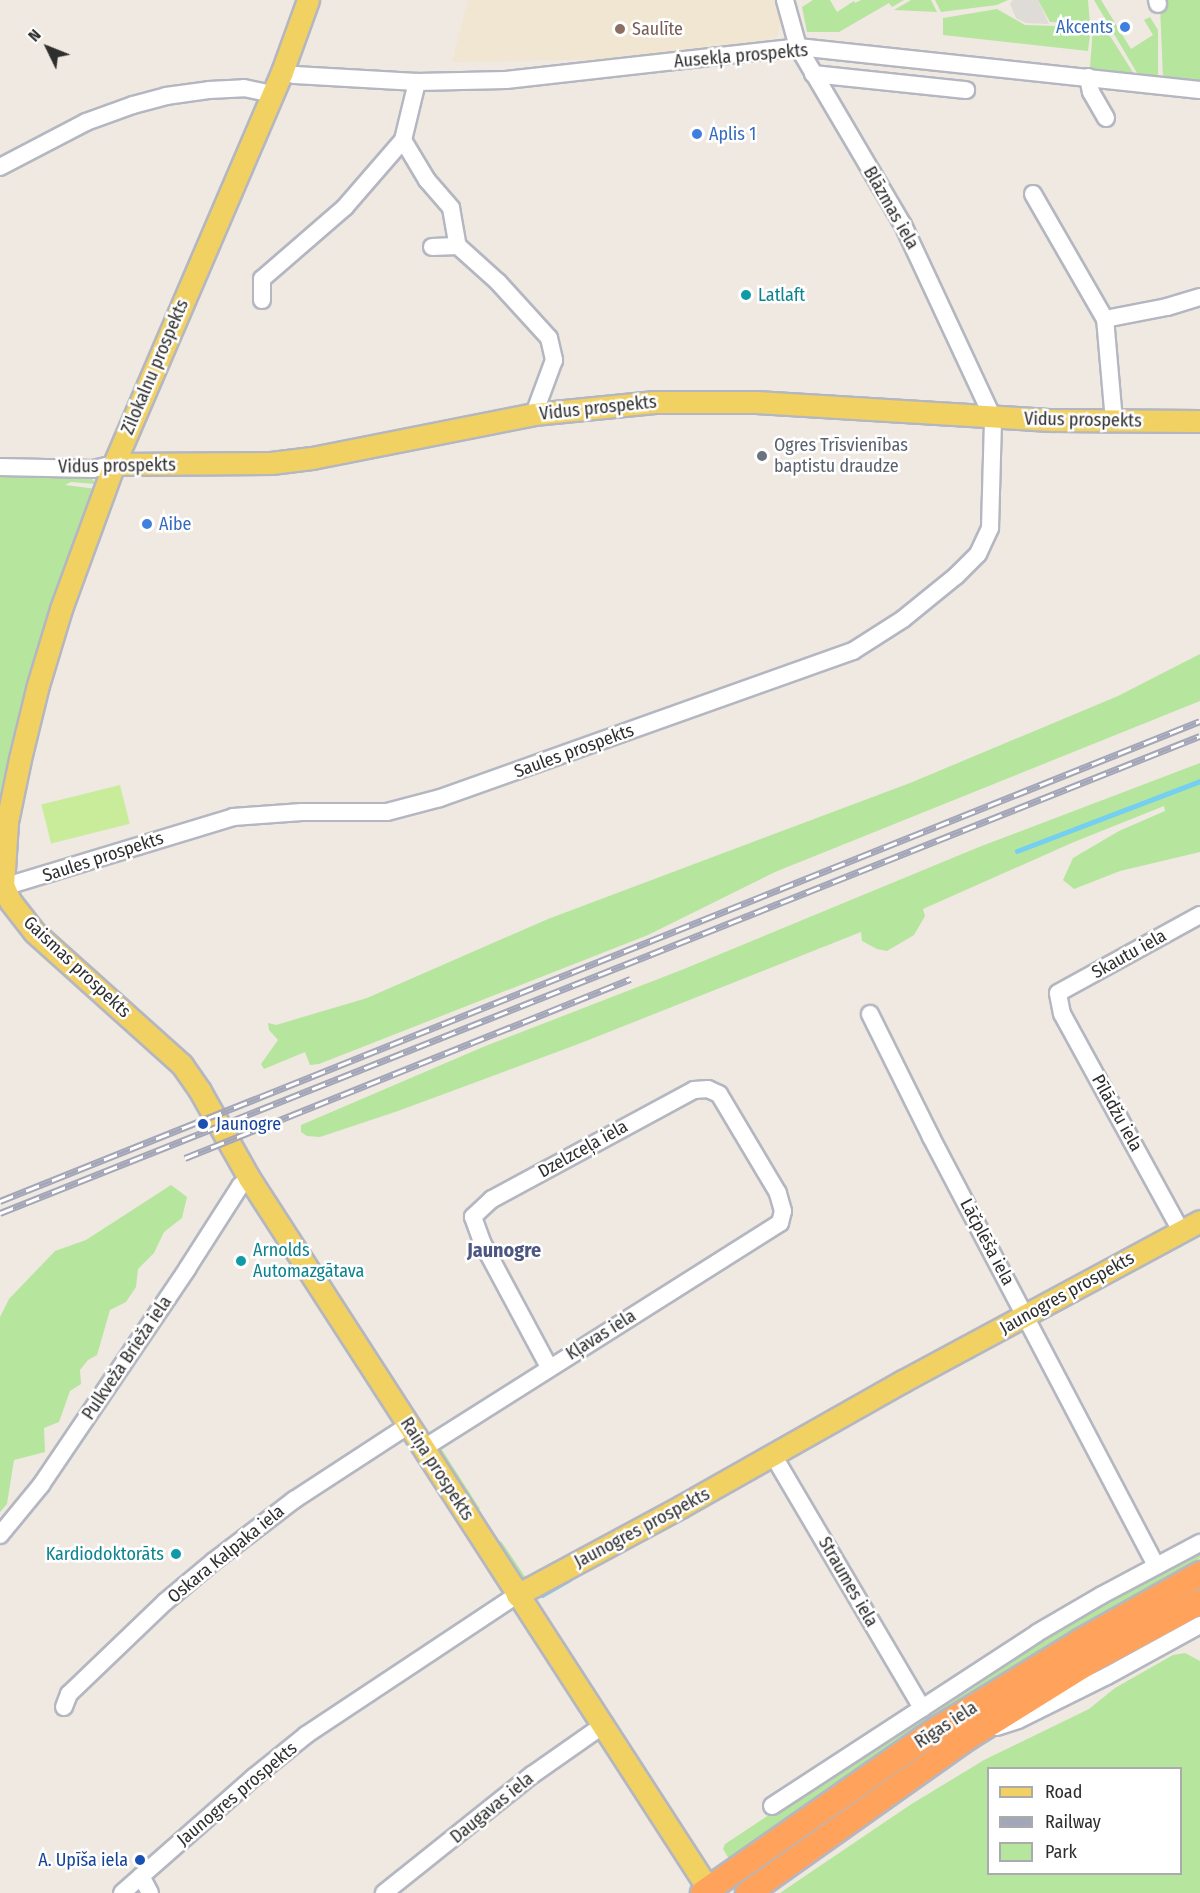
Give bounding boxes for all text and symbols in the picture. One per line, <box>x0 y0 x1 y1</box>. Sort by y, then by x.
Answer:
place label: Akcents <box>1056 16 1113 38</box>
north arrow <box>18 18 78 78</box>
place label: Saulīte <box>632 18 683 40</box>
marker: Akcents <box>1118 20 1132 34</box>
marker: Saulīte <box>613 22 627 36</box>
text: N <box>24 25 45 45</box>
street label: Ausekļa prospekts <box>673 39 809 73</box>
place label: Aplis 1 <box>709 123 756 145</box>
marker: Aplis 1 <box>690 127 704 141</box>
street label: Blāzmas iela <box>859 163 923 253</box>
place label: Latlaft <box>758 284 805 306</box>
marker: Latlaft <box>739 288 753 302</box>
street label: Zilokalnu prospekts <box>117 296 193 438</box>
street label: Vidus prospekts <box>538 391 658 425</box>
street label: Vidus prospekts <box>1024 408 1142 432</box>
place label: Ogres Trīsvienības baptistu draudze <box>774 435 908 478</box>
marker: Ogres Trīsvienības baptistu draudze <box>755 449 769 463</box>
street label: Vidus prospekts <box>58 454 176 478</box>
place label: Aibe <box>159 513 191 535</box>
marker: Aibe <box>140 517 154 531</box>
street label: Saules prospekts <box>511 719 637 783</box>
street label: Saules prospekts <box>40 827 166 887</box>
street label: Gaismas prospekts <box>19 912 135 1022</box>
street label: Skautu iela <box>1088 925 1170 983</box>
street label: Pīlādžu iela <box>1087 1071 1147 1155</box>
place label: Jaunogre <box>216 1113 281 1135</box>
marker: Jaunogre <box>194 1115 212 1133</box>
street label: Dzelzceļa iela <box>534 1116 632 1182</box>
street label: Lāčplēša iela <box>955 1195 1019 1289</box>
district label: Jaunogre <box>467 1238 541 1262</box>
place label: Arnolds Automazgātava <box>253 1240 364 1282</box>
street label: Jaunogres prospekts <box>996 1247 1138 1339</box>
marker: Arnolds Automazgātava <box>234 1254 248 1268</box>
street label: Pulkveža Brieža iela <box>78 1292 176 1424</box>
street label: Kļavas iela <box>562 1305 640 1365</box>
street label: Raiņa prospekts <box>396 1413 478 1525</box>
street label: Jaunogres prospekts <box>571 1483 713 1573</box>
street label: Oskara Kalpaka iela <box>163 1500 289 1608</box>
street label: Straumes iela <box>814 1533 882 1631</box>
place label: Kardiodoktorāts <box>46 1543 164 1565</box>
marker: Kardiodoktorāts <box>169 1547 183 1561</box>
street label: Rīgas iela <box>911 1697 981 1753</box>
street label: Jaunogres prospekts <box>173 1737 301 1851</box>
legend <box>987 1767 1182 1875</box>
street label: Daugavas iela <box>446 1768 538 1848</box>
text: Road <box>1045 1781 1082 1803</box>
text: Railway <box>1045 1811 1101 1833</box>
text: Park <box>1045 1841 1077 1863</box>
place label: A. Upīša iela <box>38 1849 128 1871</box>
marker: A. Upīša iela <box>133 1853 147 1867</box>

